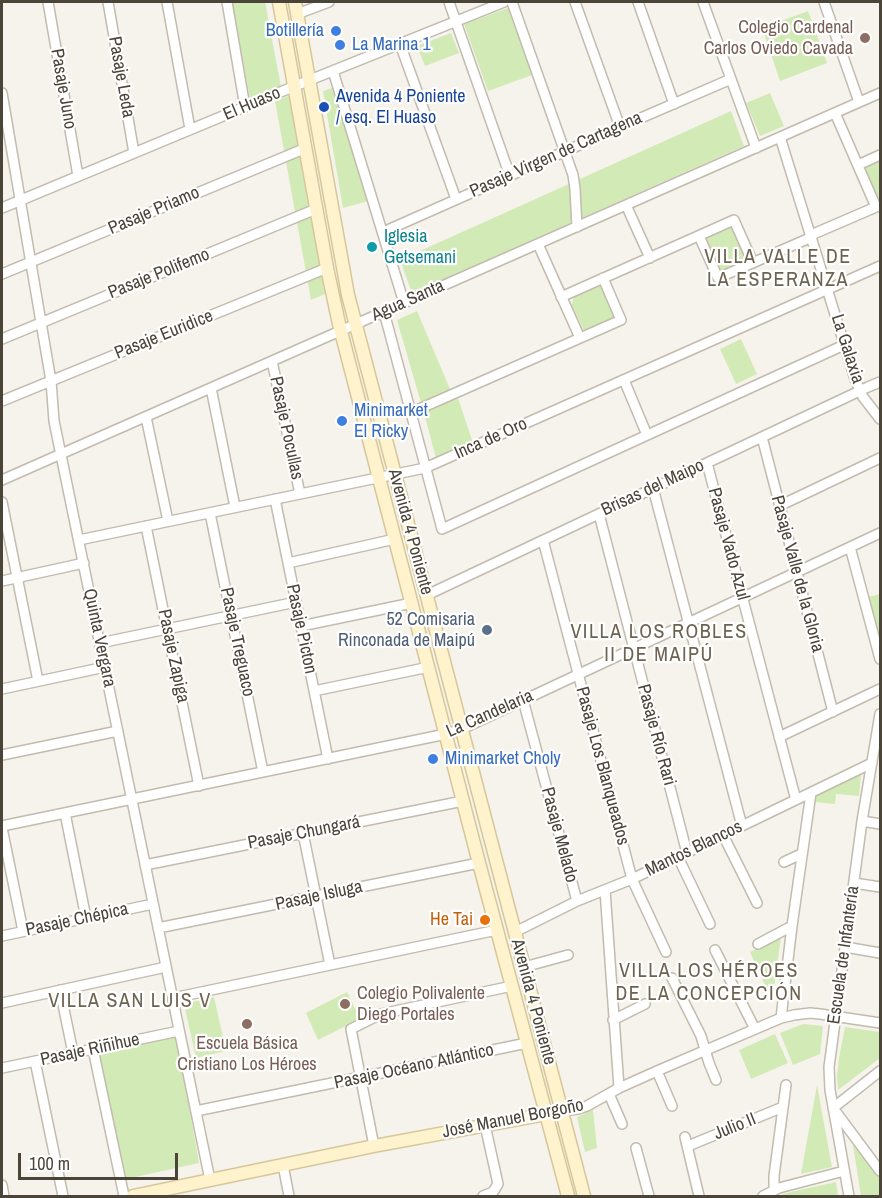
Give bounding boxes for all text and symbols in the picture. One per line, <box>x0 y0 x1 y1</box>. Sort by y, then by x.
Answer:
place label: Colegio Cardenal Carlos Oviedo Cavada <box>704 17 853 60</box>
place label: Botillería <box>266 20 324 42</box>
marker: Botillería <box>329 24 343 38</box>
marker: Colegio Cardenal Carlos Oviedo Cavada <box>858 31 872 45</box>
place label: La Marina 1 <box>352 34 431 56</box>
street label: Pasaje Leda <box>103 35 139 119</box>
marker: La Marina 1 <box>333 38 347 52</box>
street label: Pasaje Juno <box>45 47 81 131</box>
street label: El Huaso <box>220 82 284 126</box>
place label: Avenida 4 Poniente / esq. El Huaso <box>336 86 465 128</box>
marker: Avenida 4 Poniente / esq. El Huaso <box>317 100 331 114</box>
street label: Pasaje Virgen de Cartagena <box>467 107 645 203</box>
street label: Pasaje Priamo <box>105 182 203 240</box>
place label: Iglesia Getsemani <box>384 226 456 268</box>
marker: Iglesia Getsemani <box>365 240 379 254</box>
street label: Pasaje Polifemo <box>105 244 213 304</box>
district label: VILLA VALLE DE LA ESPERANZA <box>704 246 852 293</box>
street label: Agua Santa <box>368 275 448 327</box>
street label: Pasaje Euridice <box>112 305 216 365</box>
street label: La Galaxia <box>826 312 868 386</box>
street label: Pasaje Pocullas <box>265 374 307 482</box>
place label: Minimarket El Ricky <box>354 400 428 442</box>
street label: Inca de Oro <box>451 413 531 465</box>
marker: Minimarket El Ricky <box>335 414 349 428</box>
street label: Brisas del Maipo <box>598 455 708 521</box>
street label: Avenida 4 Poniente <box>383 467 437 597</box>
street label: Pasaje Vado Azul <box>703 485 753 603</box>
street label: Pasaje Valle de la Gloria <box>766 493 828 655</box>
street label: Pasaje Picton <box>281 582 321 676</box>
street label: Pasaje Treguaco <box>215 585 259 699</box>
street label: Quinta Vergara <box>78 587 120 689</box>
street label: Pasaje Zapiga <box>153 607 193 705</box>
place label: 52 Comisaria Rinconada de Maipú <box>338 609 475 652</box>
district label: VILLA LOS ROBLES II DE MAIPÚ <box>570 621 748 668</box>
marker: 52 Comisaria Rinconada de Maipú <box>480 623 494 637</box>
street label: Pasaje Río Rari <box>632 682 680 788</box>
street label: Pasaje Los Blanqueados <box>570 684 634 848</box>
street label: La Candelaria <box>443 685 537 743</box>
place label: Minimarket Choly <box>445 748 561 770</box>
marker: Minimarket Choly <box>426 752 440 766</box>
street label: Pasaje Melado <box>536 785 582 885</box>
street label: Pasaje Chungará <box>246 812 362 854</box>
street label: Mantos Blancos <box>642 816 746 882</box>
street label: Pasaje Isluga <box>273 876 365 916</box>
street label: Escuela de Infantería <box>824 884 864 1026</box>
street label: Pasaje Chépica <box>24 899 130 941</box>
place label: He Tai <box>430 909 473 931</box>
marker: He Tai <box>478 913 492 927</box>
street label: Avenida 4 Poniente <box>506 937 560 1067</box>
district label: VILLA LOS HÉROES DE LA CONCEPCIÓN <box>615 960 803 1007</box>
place label: Colegio Polivalente Diego Portales <box>357 983 485 1026</box>
district label: VILLA SAN LUIS V <box>48 990 212 1014</box>
marker: Colegio Polivalente Diego Portales <box>338 997 352 1011</box>
marker: Escuela Básica Cristiano Los Héroes <box>240 1017 254 1031</box>
street label: Pasaje Riñihue <box>38 1029 142 1071</box>
place label: Escuela Básica Cristiano Los Héroes <box>177 1033 317 1076</box>
street label: Pasaje Océano Atlántico <box>332 1040 496 1094</box>
street label: José Manuel Borgoño <box>440 1095 586 1143</box>
street label: Julio II <box>711 1109 759 1145</box>
scale bar <box>21 1141 182 1179</box>
text: 100 m <box>29 1151 70 1176</box>

